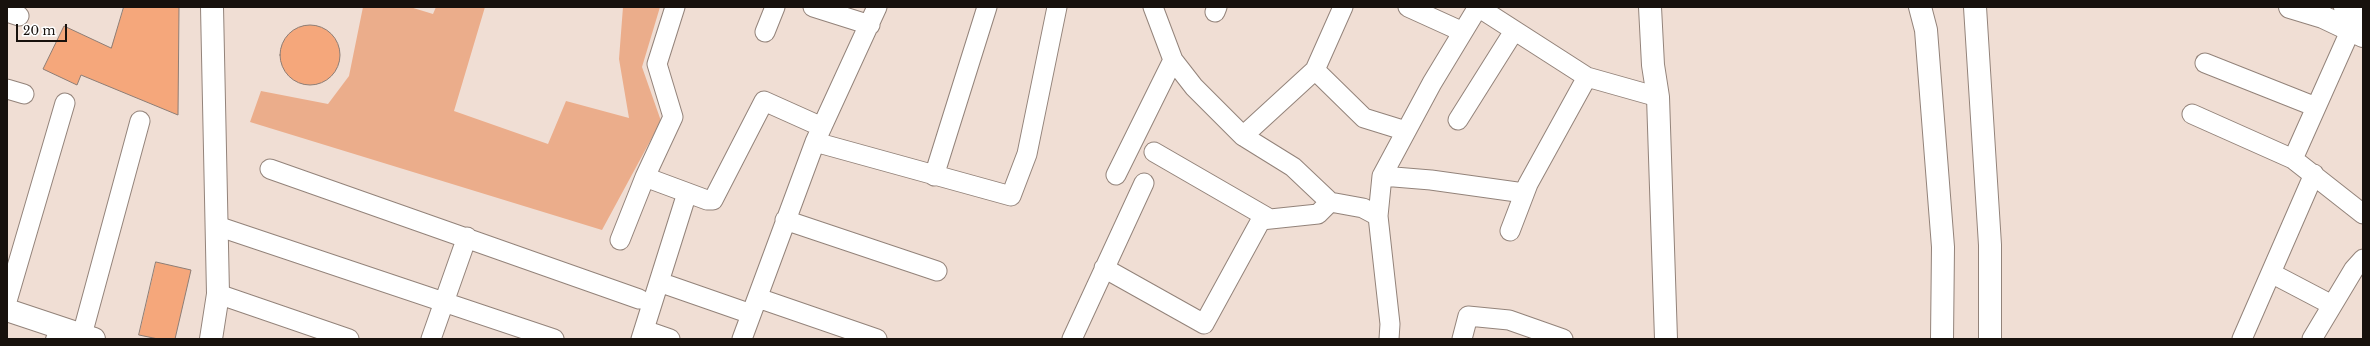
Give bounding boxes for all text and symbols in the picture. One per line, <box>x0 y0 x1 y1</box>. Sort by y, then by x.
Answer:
scale bar <box>18 16 69 42</box>
text: 20 m <box>23 23 55 38</box>

